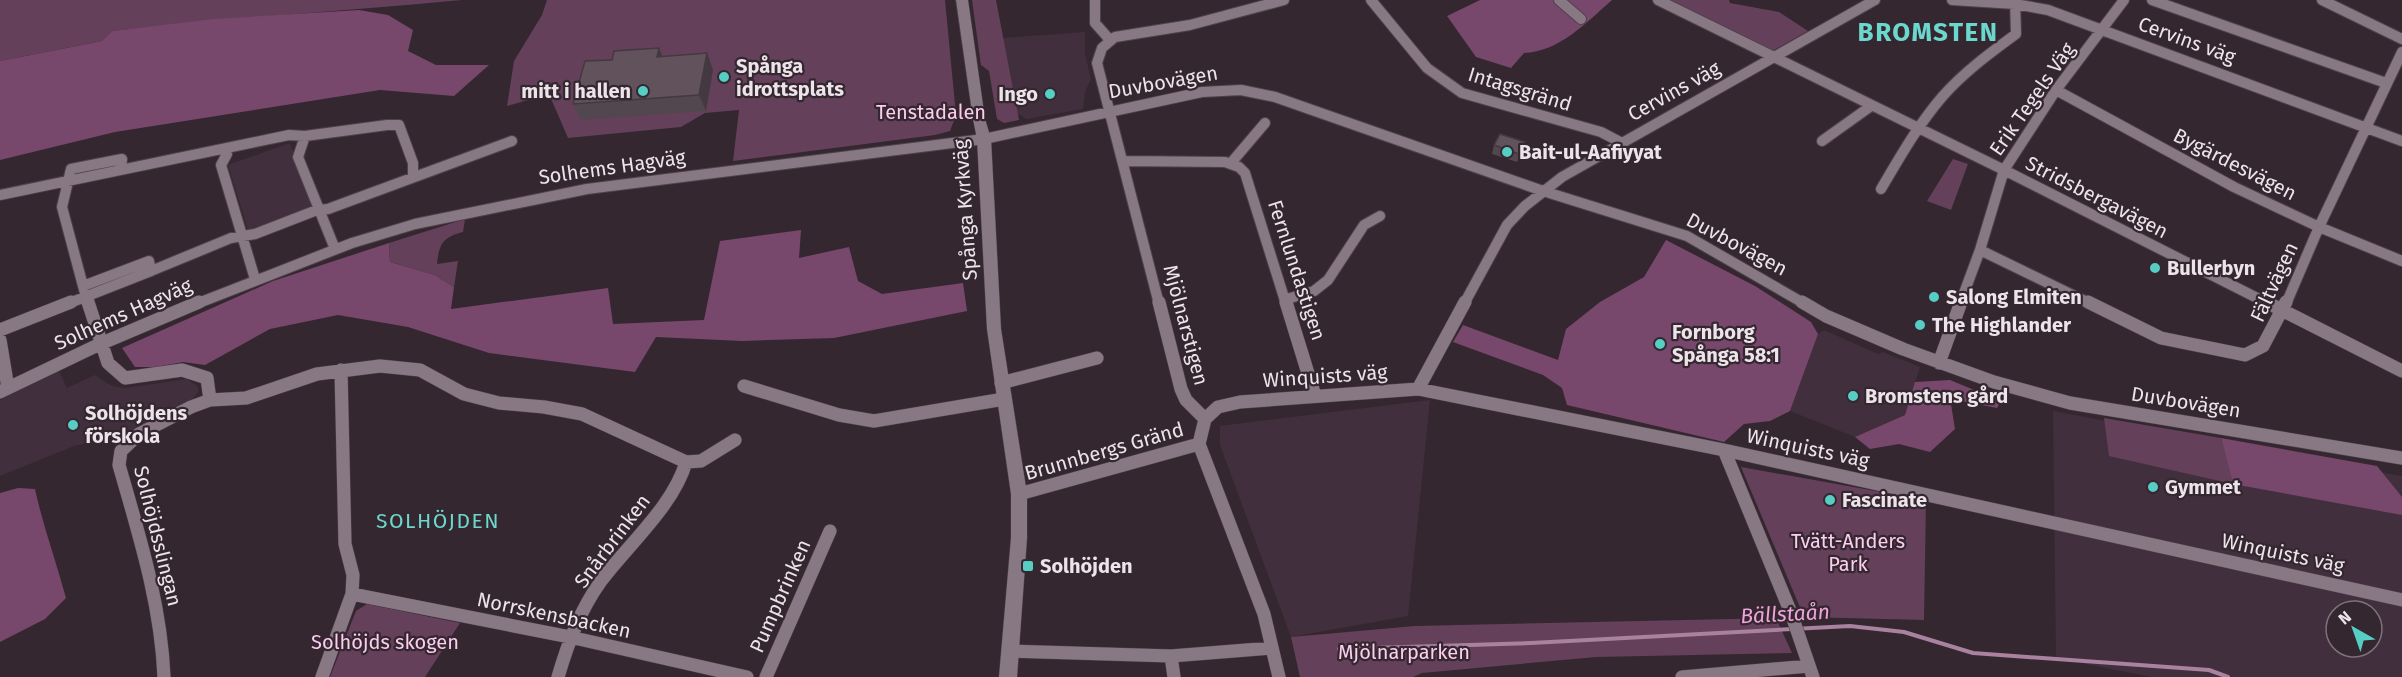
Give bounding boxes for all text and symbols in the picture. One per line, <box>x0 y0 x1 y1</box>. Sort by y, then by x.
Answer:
street label: Cervins väg <box>2135 11 2240 69</box>
district label: BROMSTEN <box>1858 17 1998 48</box>
street label: Erik Tegels Väg <box>1984 37 2080 160</box>
place label: Spånga idrottsplats <box>736 54 844 101</box>
street label: Cervins väg <box>1624 56 1725 126</box>
street label: Duvbovägen <box>1106 61 1220 103</box>
street label: Intagsgränd <box>1465 62 1575 116</box>
marker: Spånga idrottsplats <box>717 70 731 84</box>
place label: mitt i hallen <box>521 79 631 103</box>
place label: Ingo <box>998 82 1038 106</box>
marker: mitt i hallen <box>636 84 650 98</box>
marker: Ingo <box>1043 87 1057 101</box>
park label: Tenstadalen <box>876 100 986 124</box>
street label: Bygärdesvägen <box>2170 123 2300 205</box>
street label: Spånga Kyrkväg <box>948 138 982 281</box>
place label: Bait-ul-Aafiyyat <box>1519 140 1662 164</box>
street label: Solhems Hagväg <box>537 145 688 189</box>
marker: Bait-ul-Aafiyyat <box>1500 145 1514 159</box>
street label: Stridsbergavägen <box>2022 151 2172 243</box>
street label: Fernlundastigen <box>1263 197 1331 343</box>
street label: Duvbovägen <box>1682 207 1792 281</box>
street label: Fältvägen <box>2245 238 2303 326</box>
place label: Bullerbyn <box>2167 256 2255 280</box>
marker: Bullerbyn <box>2148 261 2162 275</box>
street label: Mjölnarstigen <box>1158 262 1214 388</box>
street label: Solhems Hagväg <box>50 273 196 355</box>
place label: Salong Elmiten <box>1946 285 2082 309</box>
marker: Salong Elmiten <box>1927 290 1941 304</box>
place label: The Highlander <box>1932 313 2072 337</box>
marker: The Highlander <box>1913 318 1927 332</box>
place label: Fornborg Spånga 58:1 <box>1672 320 1780 367</box>
marker: Fornborg Spånga 58:1 <box>1653 337 1667 351</box>
street label: Winquists väg <box>1262 360 1389 392</box>
street label: Duvbovägen <box>2129 381 2243 423</box>
place label: Bromstens gård <box>1865 384 2008 408</box>
marker: Bromstens gård <box>1846 389 1860 403</box>
place label: Solhöjdens förskola <box>85 401 187 448</box>
street label: Brunnbergs Gränd <box>1022 417 1186 485</box>
marker: Solhöjdens förskola <box>66 418 80 432</box>
street label: Winquists väg <box>1744 423 1872 473</box>
street label: Solhöjdsslingan <box>129 463 187 609</box>
place label: Gymmet <box>2165 475 2241 499</box>
marker: Gymmet <box>2146 480 2160 494</box>
place label: Fascinate <box>1842 488 1927 512</box>
street label: Snårbrinken <box>569 490 655 592</box>
marker: Fascinate <box>1823 493 1837 507</box>
district label: SOLHÖJDEN <box>376 508 500 534</box>
street label: Winquists väg <box>2219 528 2347 578</box>
park label: Tvätt-Anders Park <box>1791 529 1905 576</box>
street label: Pumpbrinken <box>744 536 816 656</box>
place label: Solhöjden <box>1040 554 1132 578</box>
marker: Solhöjden <box>1021 559 1035 573</box>
street label: Norrskensbacken <box>475 587 633 643</box>
water label: Bällstaån <box>1740 599 1830 629</box>
north arrow <box>2324 599 2384 659</box>
text: N <box>2335 607 2355 629</box>
park label: Solhöjds skogen <box>311 630 459 654</box>
park label: Mjölnarparken <box>1338 640 1470 664</box>

